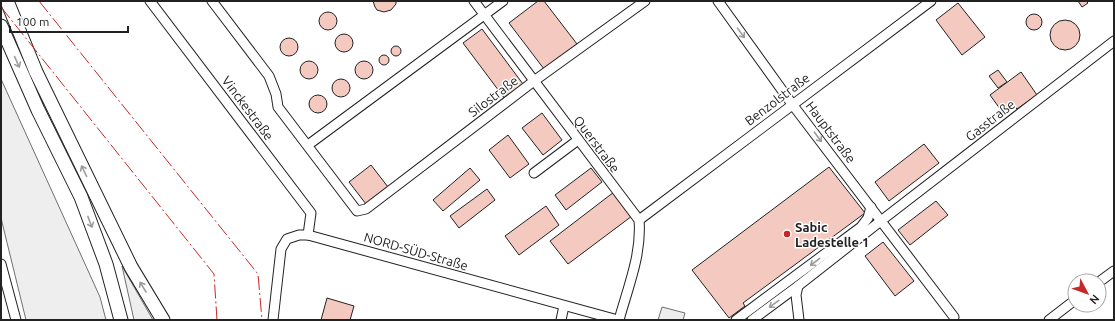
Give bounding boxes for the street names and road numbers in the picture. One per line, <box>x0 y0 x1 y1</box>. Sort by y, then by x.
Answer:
street label: Benzolstraße <box>742 70 812 128</box>
street label: Vinckestraße <box>219 73 277 143</box>
street label: Silostraße <box>465 73 521 119</box>
street label: Gasstraße <box>963 97 1017 143</box>
street label: Hauptstraße <box>803 99 859 165</box>
street label: Querstraße <box>570 113 623 176</box>
street label: NORD-SÜD-Straße <box>362 228 470 273</box>

